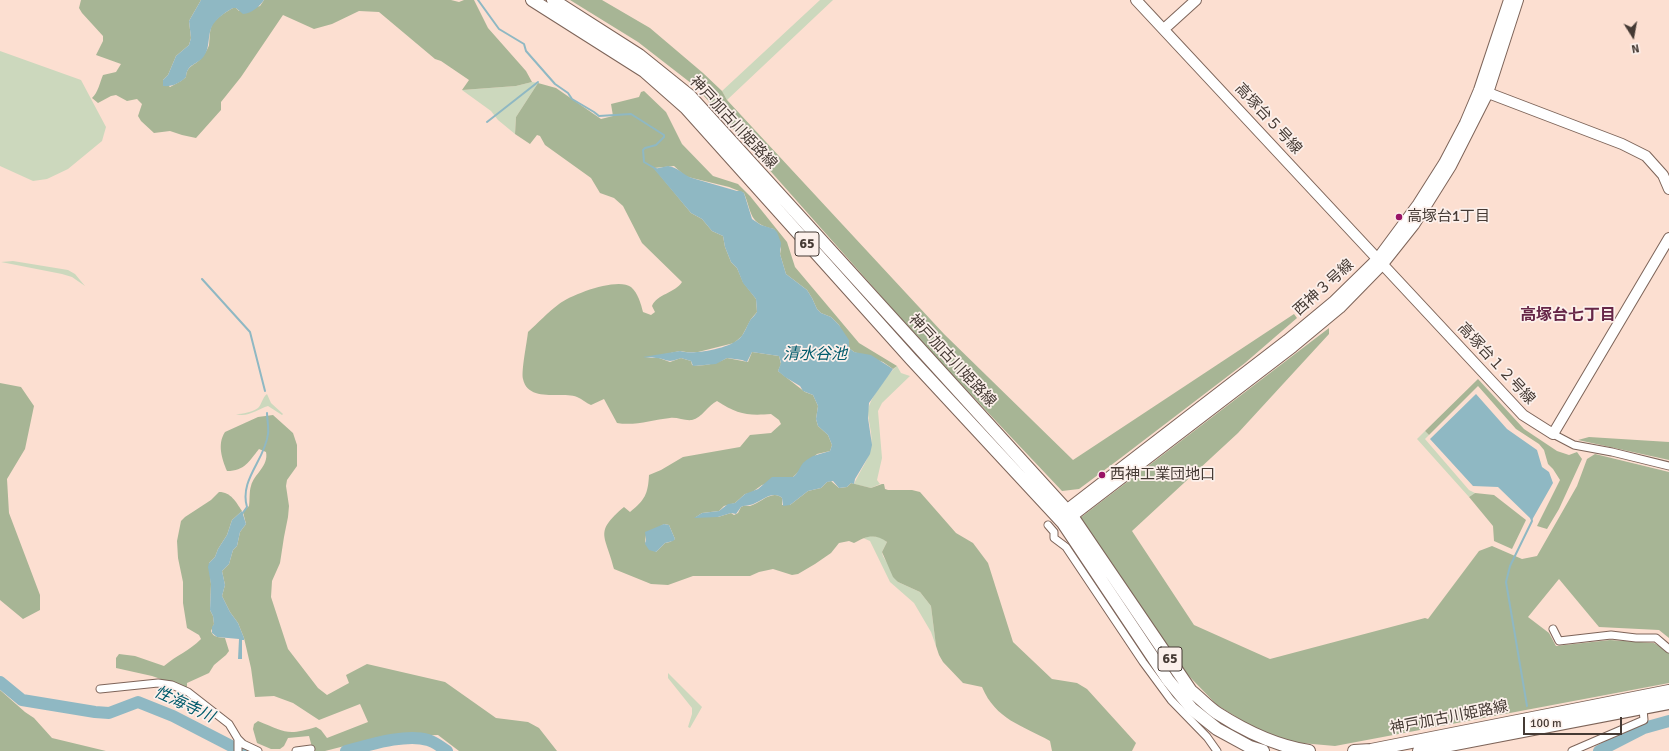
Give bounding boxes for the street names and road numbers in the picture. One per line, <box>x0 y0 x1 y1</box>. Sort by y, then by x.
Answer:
street label: 神戸加古川姫路線 <box>685 73 781 173</box>
street label: 高塚台５号線 <box>1231 80 1305 158</box>
road number: 65 <box>795 232 819 256</box>
street label: 西神３号線 <box>1290 256 1358 320</box>
street label: 神戸加古川姫路線 <box>904 311 1000 411</box>
street label: 高塚台１２号線 <box>1454 319 1538 409</box>
road number: 65 <box>1158 647 1182 671</box>
street label: 神戸加古川姫路線 <box>1388 698 1510 738</box>

